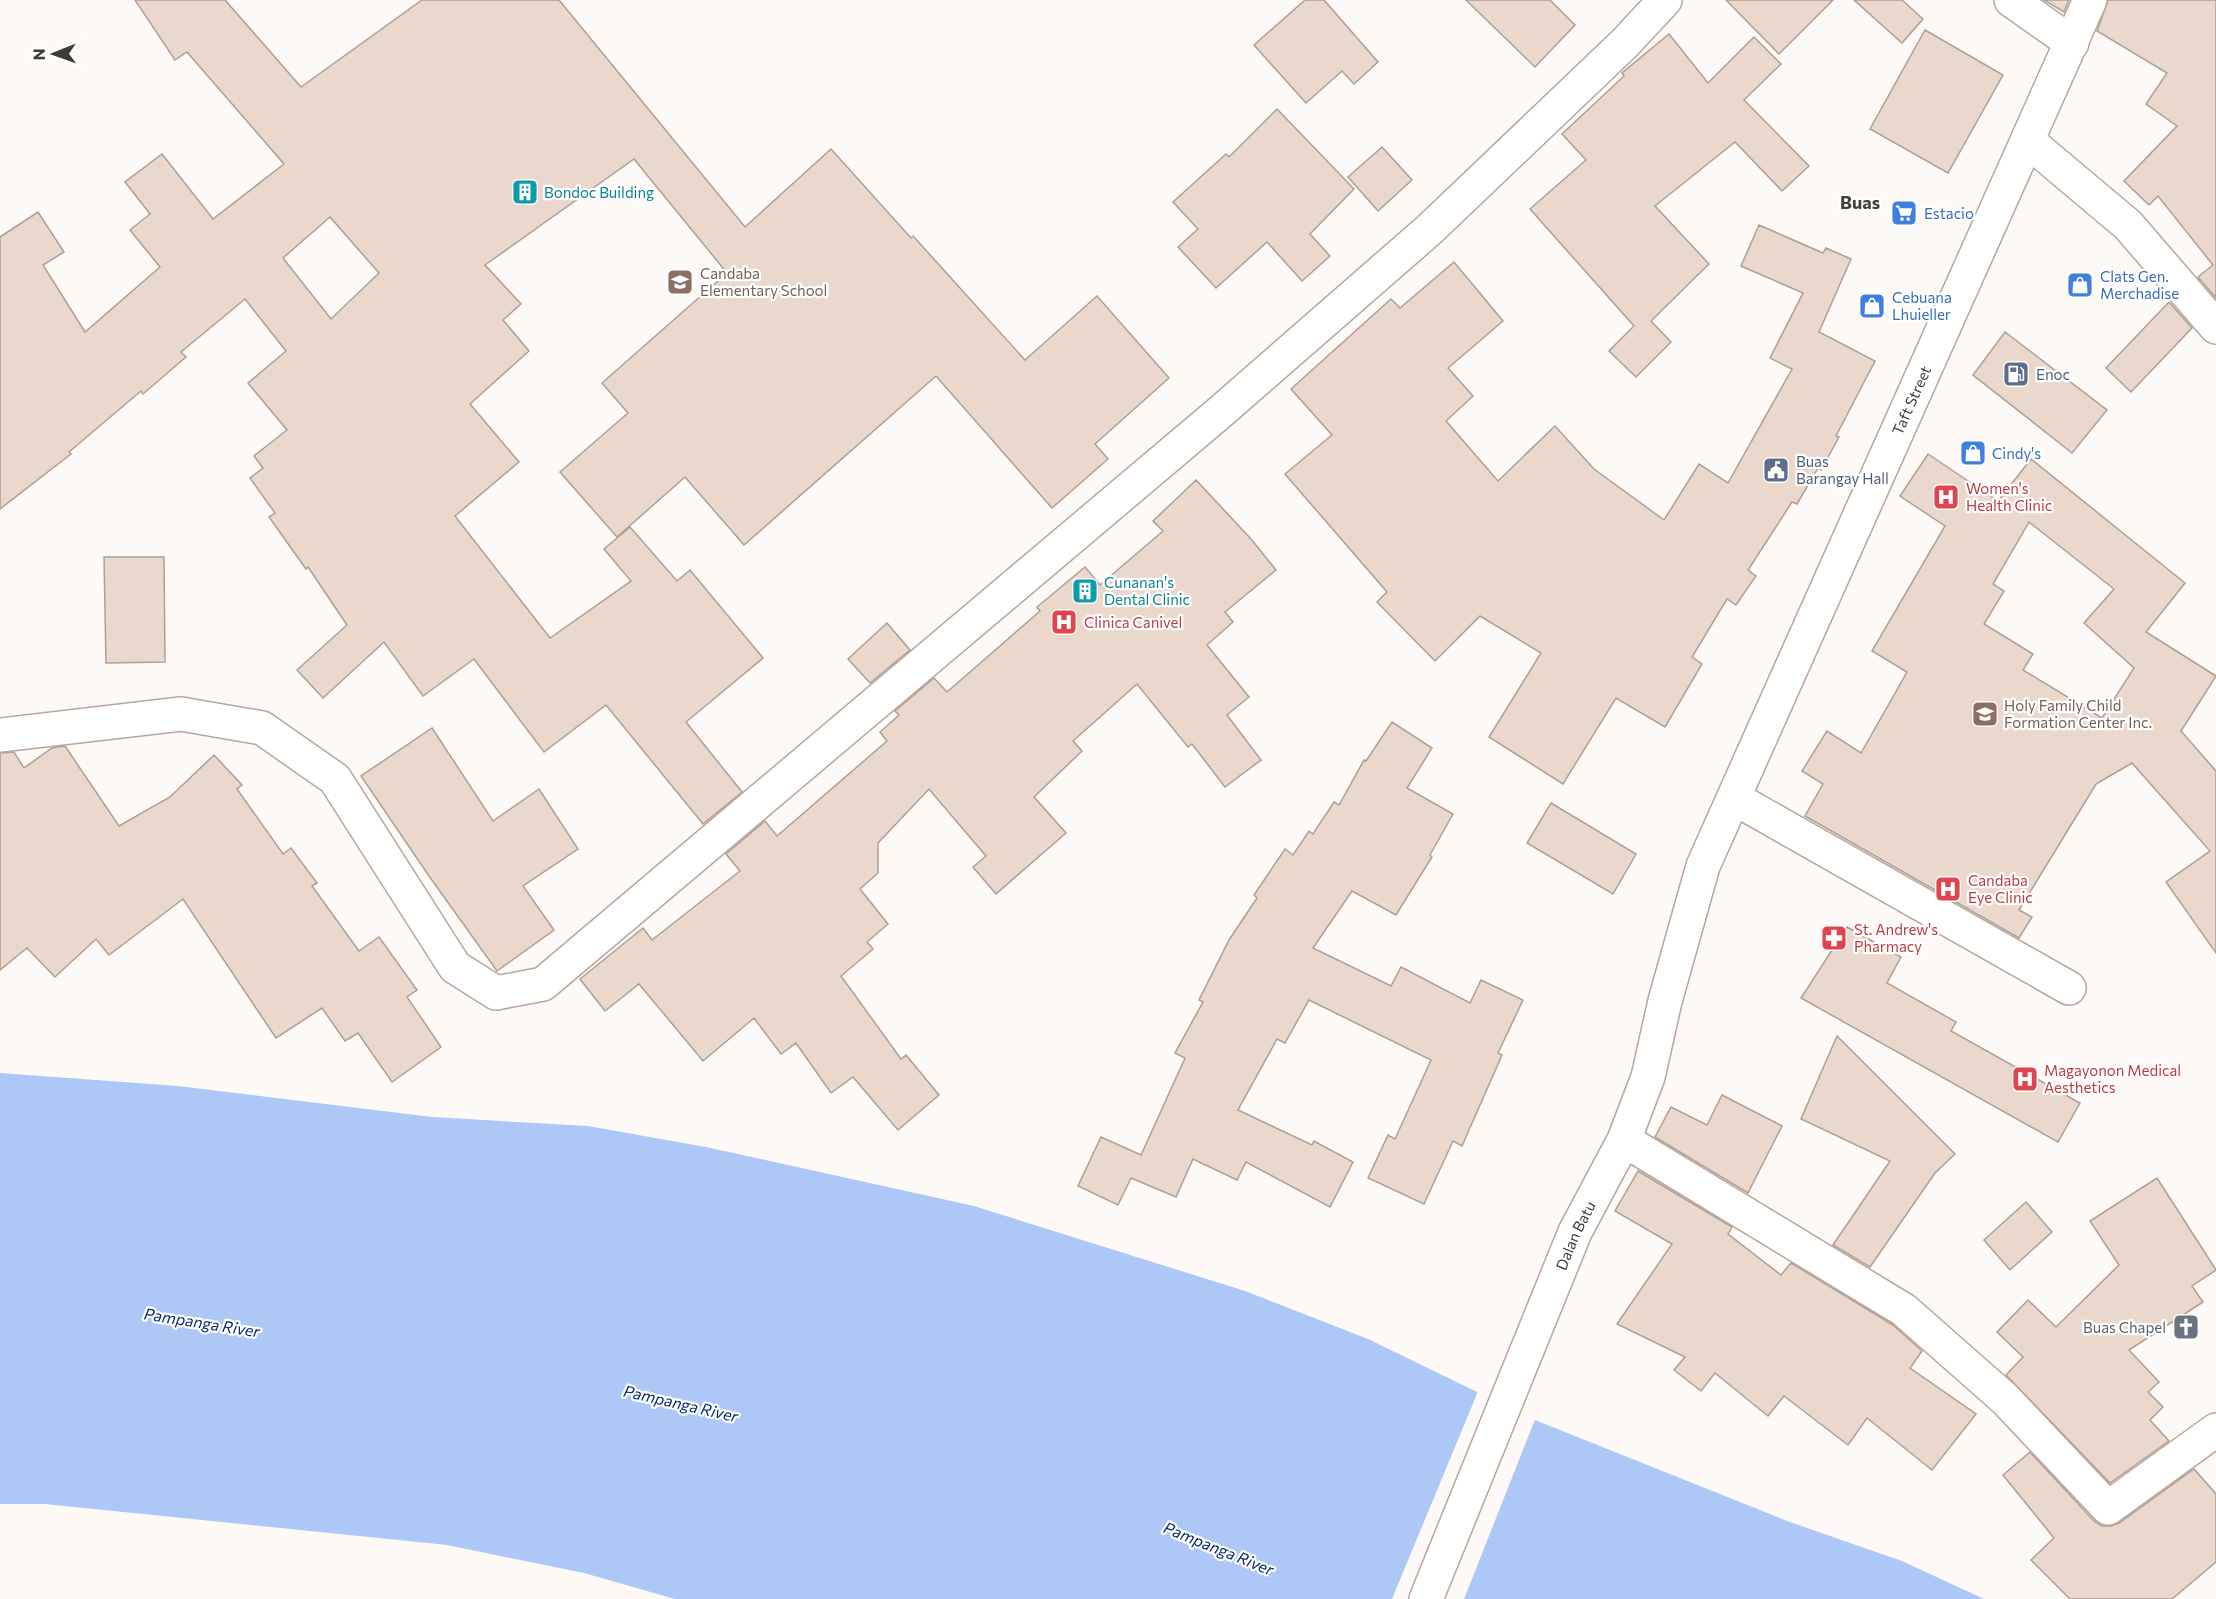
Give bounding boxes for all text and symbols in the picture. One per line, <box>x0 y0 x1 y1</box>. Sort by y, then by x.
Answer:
north arrow <box>24 24 84 84</box>
text: N <box>29 48 48 60</box>
building icon: Bondoc Building <box>510 177 540 207</box>
place label: Bondoc Building <box>544 183 654 201</box>
district label: Buas <box>1840 191 1880 213</box>
supermarket icon: Estacio <box>1889 198 1919 228</box>
place label: Estacio <box>1924 204 1974 222</box>
place label: Candaba Elementary School <box>700 264 827 299</box>
school or university icon: Candaba Elementary School <box>665 267 695 297</box>
place label: Clats Gen. Merchadise <box>2100 267 2179 302</box>
shop icon: Clats Gen. Merchadise <box>2065 270 2095 300</box>
place label: Cebuana Lhuieller <box>1892 288 1952 323</box>
shop icon: Cebuana Lhuieller <box>1857 291 1887 321</box>
fuel station icon: Enoc <box>2001 359 2031 389</box>
street label: Taft Street <box>1888 363 1934 438</box>
place label: Enoc <box>2036 365 2070 383</box>
shop icon: Cindy's <box>1958 438 1988 468</box>
place label: Cindy's <box>1992 444 2041 462</box>
place label: Buas Barangay Hall <box>1796 452 1889 487</box>
public building icon: Buas Barangay Hall <box>1761 455 1791 485</box>
place label: Women's Health Clinic <box>1966 479 2052 514</box>
hospital icon: Women's Health Clinic <box>1931 482 1961 512</box>
place label: Cunanan's Dental Clinic <box>1104 573 1190 608</box>
building icon: Cunanan's Dental Clinic <box>1070 576 1100 606</box>
hospital icon: Clinica Canivel <box>1049 607 1079 637</box>
place label: Clinica Canivel <box>1084 613 1182 631</box>
place label: Holy Family Child Formation Center Inc. <box>2004 696 2152 731</box>
school or university icon: Holy Family Child Formation Center Inc. <box>1970 699 2000 729</box>
place label: Candaba Eye Clinic <box>1968 871 2033 906</box>
hospital icon: Candaba Eye Clinic <box>1933 874 1963 904</box>
place label: St. Andrew's Pharmacy <box>1854 920 1938 955</box>
pharmacy icon: St. Andrew's Pharmacy <box>1819 923 1849 953</box>
place label: Magayonon Medical Aesthetics <box>2044 1061 2181 1096</box>
hospital icon: Magayonon Medical Aesthetics <box>2010 1064 2040 1094</box>
street label: Dalan Batu <box>1552 1198 1599 1273</box>
water label: Pampanga River <box>143 1303 262 1341</box>
church icon: Buas Chapel <box>2171 1312 2201 1342</box>
place label: Buas Chapel <box>2083 1318 2166 1336</box>
water label: Pampanga River <box>622 1381 741 1426</box>
water label: Pampanga River <box>1161 1517 1277 1579</box>

